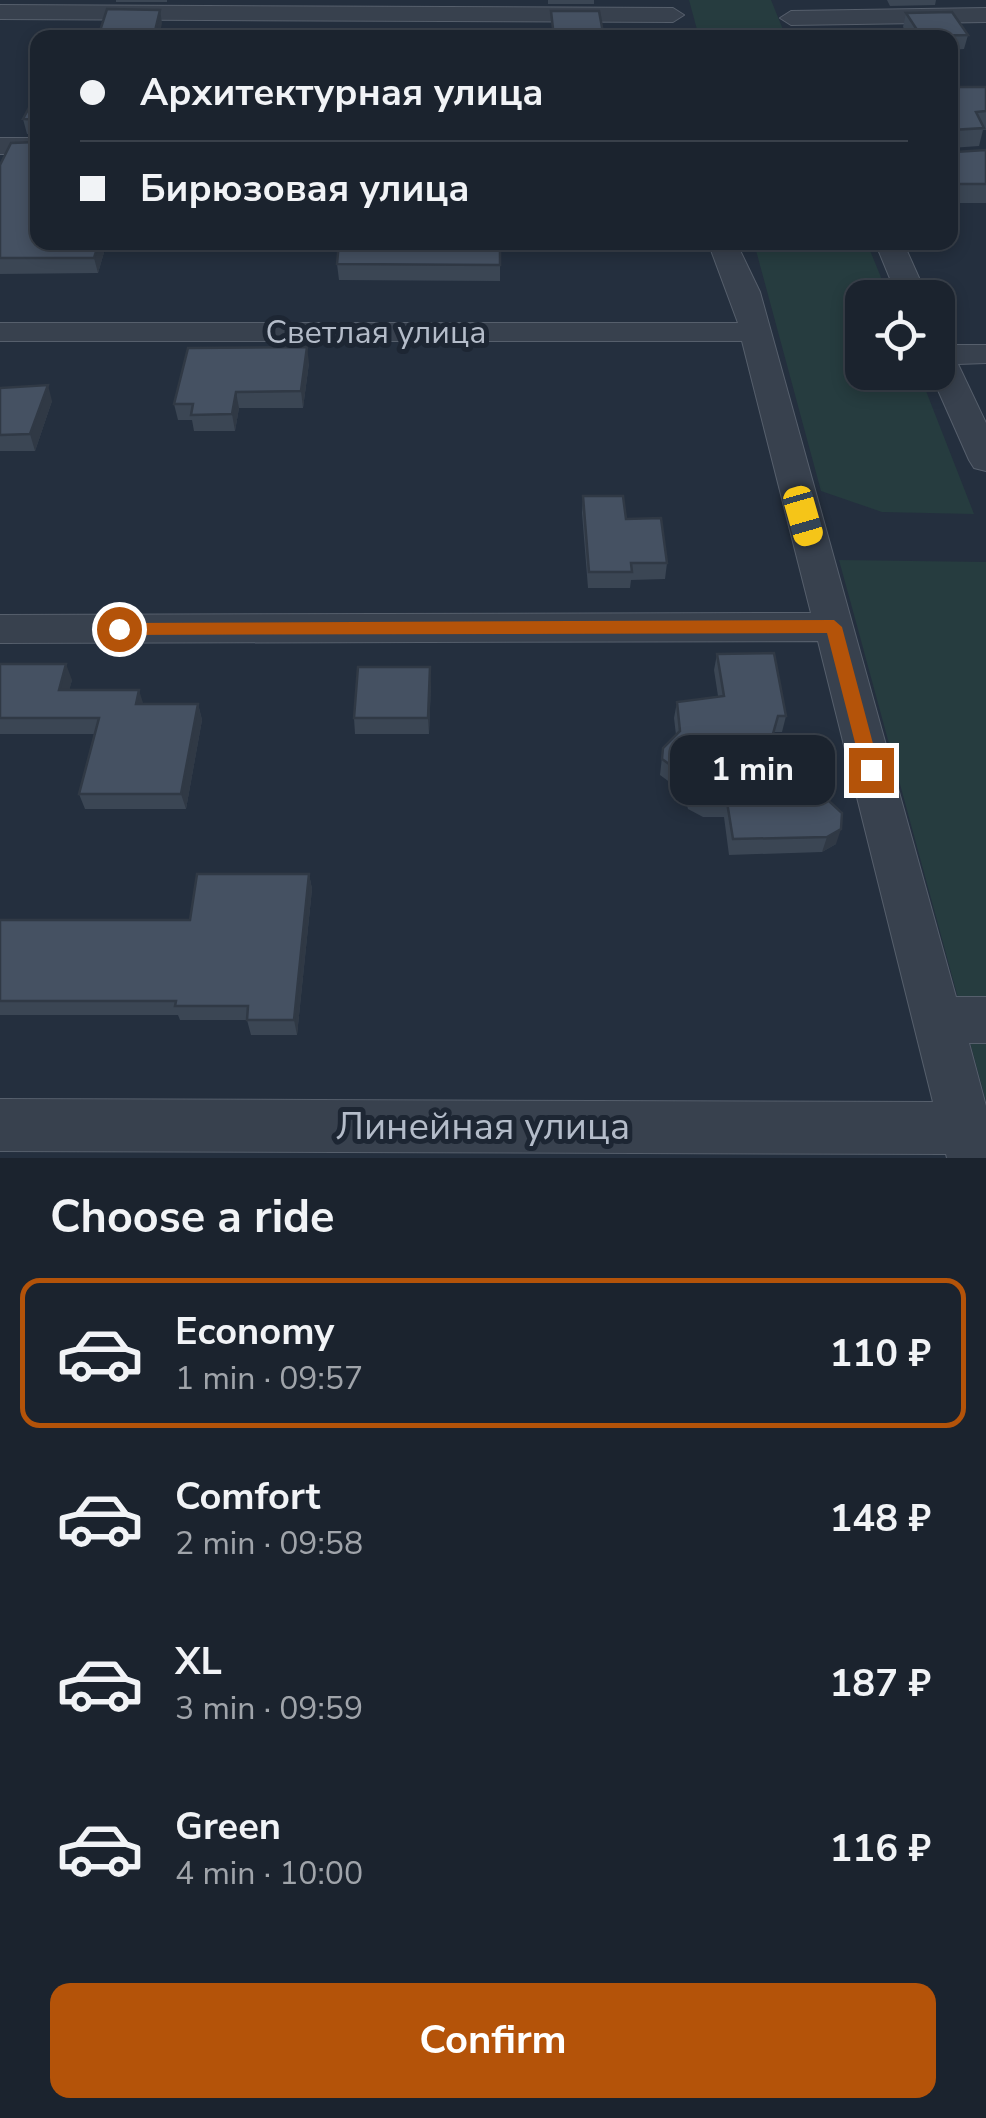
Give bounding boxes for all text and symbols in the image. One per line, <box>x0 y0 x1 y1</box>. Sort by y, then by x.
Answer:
text: Архитектурная улица <box>140 67 544 118</box>
text: Бирюзовая улица <box>140 163 470 214</box>
map controls <box>845 280 955 390</box>
button: locate <box>845 280 955 390</box>
street label: Светлая улица <box>266 311 486 354</box>
car <box>780 483 826 549</box>
route start <box>97 607 142 652</box>
callout: 1 min <box>671 735 836 805</box>
text: 1 min <box>711 748 794 791</box>
route end <box>849 748 894 793</box>
street label: Линейная улица <box>336 1101 630 1152</box>
text: Choose a ride <box>50 1187 335 1248</box>
text: Economy <box>175 1306 334 1357</box>
icon: car <box>55 1308 145 1398</box>
text: 110 ₽ <box>830 1328 931 1379</box>
text: 1 min · 09:57 <box>175 1357 363 1400</box>
text: Comfort <box>175 1471 320 1522</box>
icon: car <box>55 1473 145 1563</box>
text: 148 ₽ <box>830 1493 931 1544</box>
text: 2 min · 09:58 <box>175 1522 363 1565</box>
text: XL <box>175 1636 222 1687</box>
icon: car <box>55 1638 145 1728</box>
text: 187 ₽ <box>830 1658 931 1709</box>
text: 3 min · 09:59 <box>175 1687 363 1730</box>
text: Green <box>175 1801 281 1852</box>
icon: car <box>55 1803 145 1893</box>
text: 116 ₽ <box>830 1823 931 1874</box>
text: 4 min · 10:00 <box>175 1852 363 1895</box>
button: Confirm <box>50 1983 936 2098</box>

